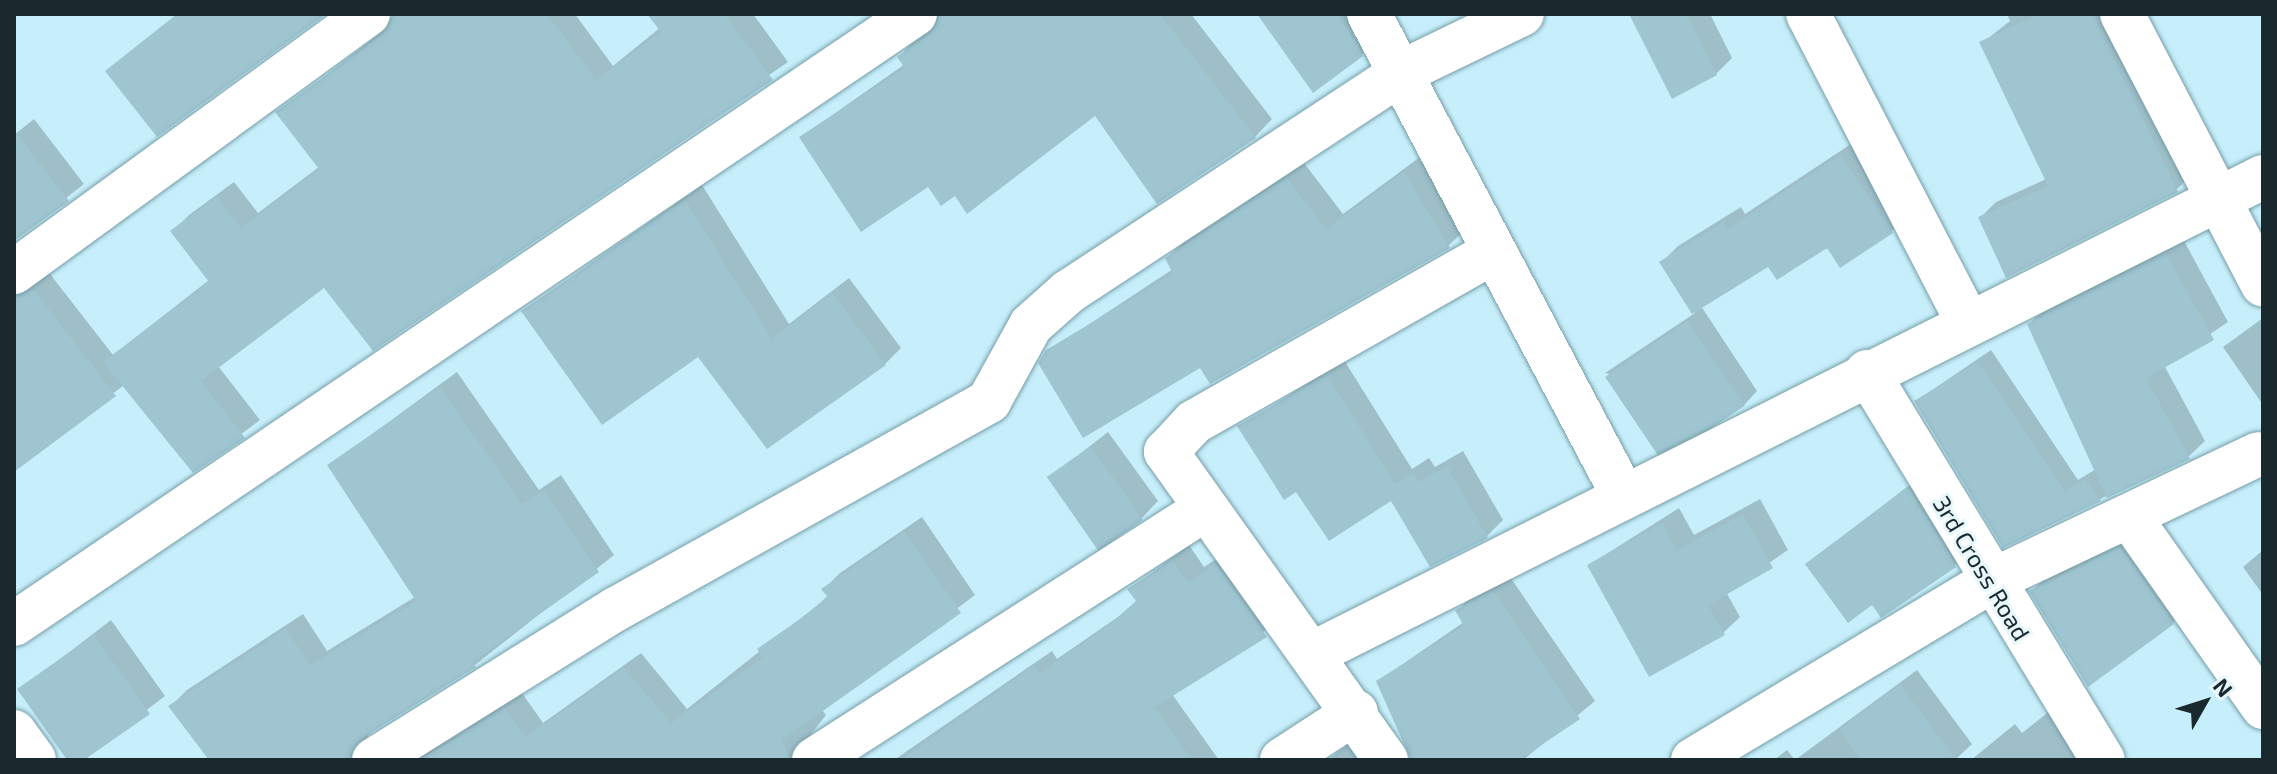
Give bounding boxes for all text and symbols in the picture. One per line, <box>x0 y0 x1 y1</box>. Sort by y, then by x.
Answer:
street label: 3rd Cross Road <box>1928 491 2036 645</box>
north arrow <box>2165 662 2245 742</box>
text: N <box>2209 673 2239 701</box>

